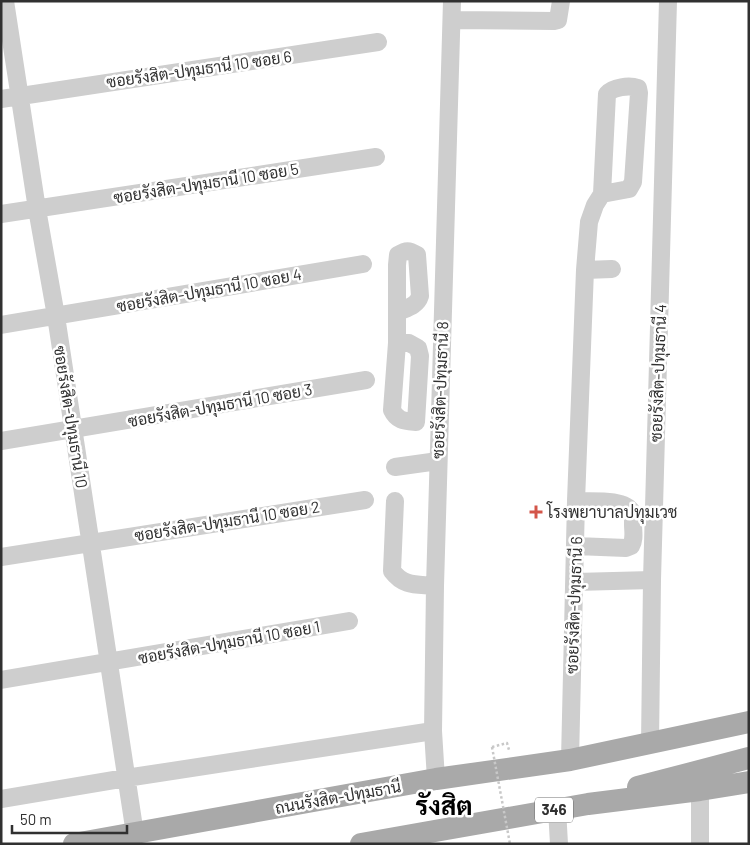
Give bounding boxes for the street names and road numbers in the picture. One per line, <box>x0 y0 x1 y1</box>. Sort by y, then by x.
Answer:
street label: ซอยรังสิต-ปทุมธานี 10 ซอย 6 <box>105 45 293 94</box>
street label: ซอยรังสิต-ปทุมธานี 10 ซอย 5 <box>112 158 300 209</box>
street label: ซอยรังสิต-ปทุมธานี 10 ซอย 4 <box>115 263 303 318</box>
street label: ซอยรังสิต-ปทุมธานี 4 <box>645 304 672 442</box>
street label: ซอยรังสิต-ปทุมธานี 8 <box>427 321 454 459</box>
street label: ซอยรังสิต-ปทุมธานี 10 <box>48 344 93 490</box>
street label: ซอยรังสิต-ปทุมธานี 10 ซอย 3 <box>126 378 314 433</box>
street label: ซอยรังสิต-ปทุมธานี 10 ซอย 2 <box>133 495 321 548</box>
street label: ซอยรังสิต-ปทุมธานี 6 <box>561 536 588 674</box>
street label: ซอยรังสิต-ปทุมธานี 10 ซอย 1 <box>136 615 322 670</box>
street label: ถนนรังสิต-ปทุมธานี <box>273 775 403 820</box>
road number: 346 <box>535 798 573 822</box>

